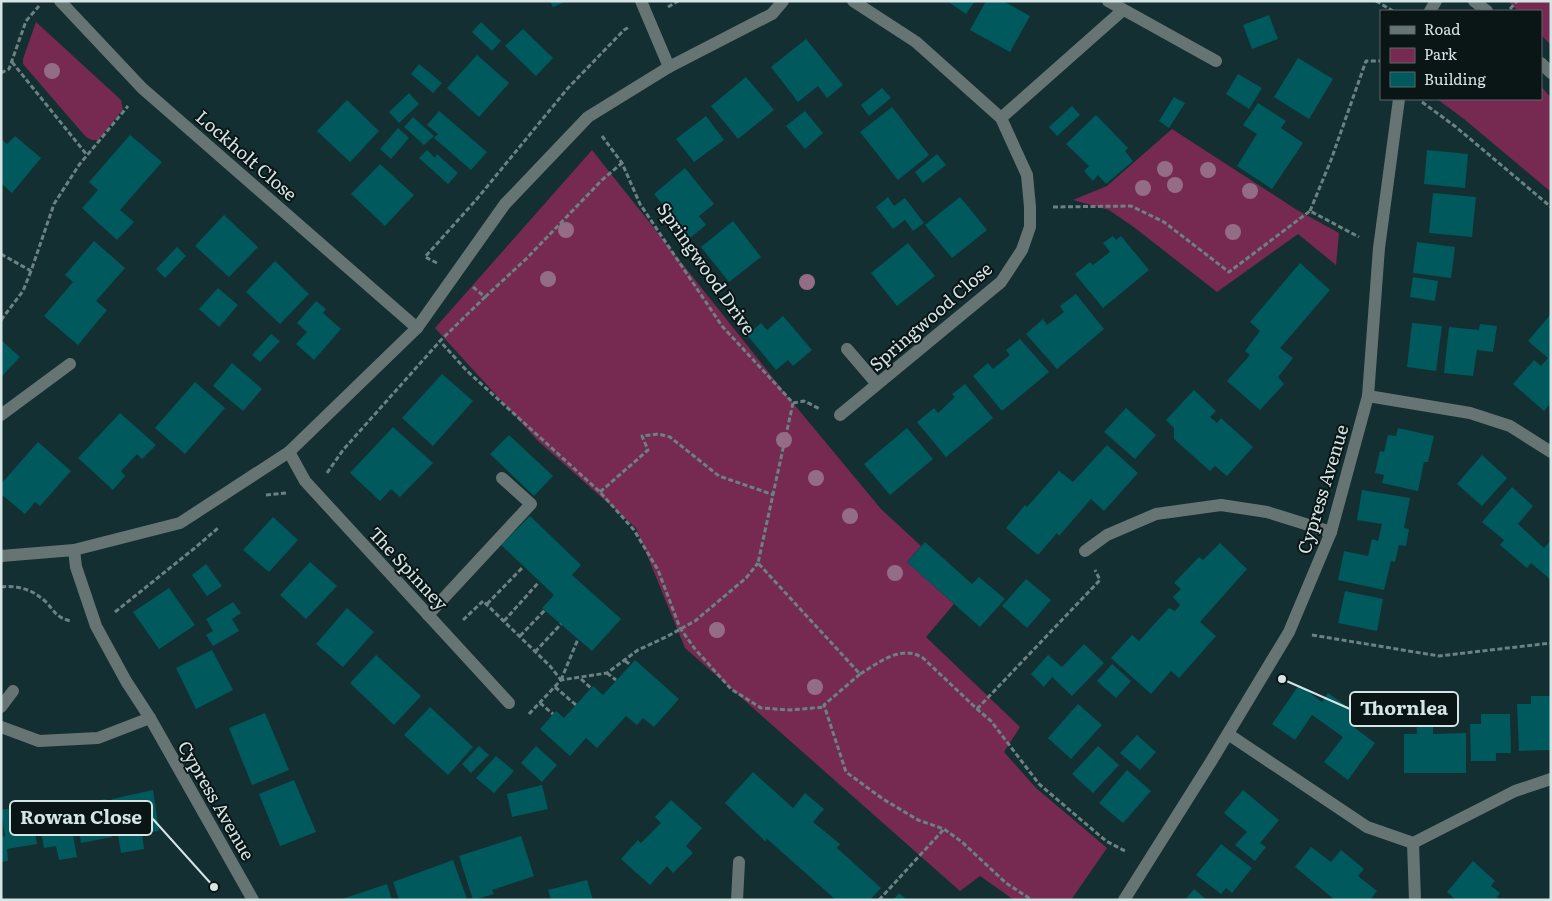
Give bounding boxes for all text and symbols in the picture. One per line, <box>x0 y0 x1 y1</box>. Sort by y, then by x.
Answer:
legend <box>1380 10 1542 100</box>
text: Road <box>1424 17 1460 40</box>
text: Park <box>1424 42 1458 65</box>
text: Building <box>1424 67 1486 90</box>
street label: Lockholt Close <box>190 103 304 207</box>
street label: Springwood Drive <box>651 196 763 340</box>
street label: Springwood Close <box>863 255 997 377</box>
street label: Cypress Avenue <box>1289 421 1355 557</box>
street label: The Spinney <box>363 520 455 616</box>
callout: Thornlea <box>1350 692 1458 726</box>
text: Thornlea <box>1360 693 1448 721</box>
street label: Cypress Avenue <box>172 735 262 865</box>
callout: Rowan Close <box>10 801 152 835</box>
text: Rowan Close <box>20 802 142 830</box>

